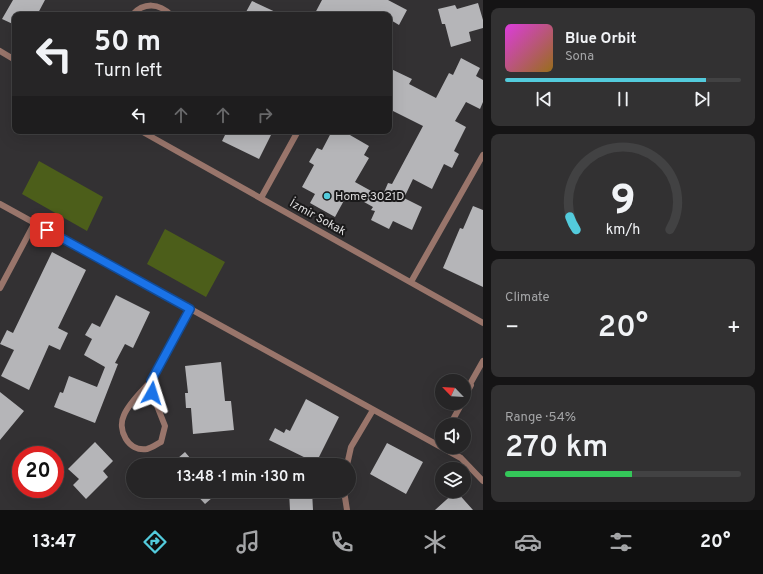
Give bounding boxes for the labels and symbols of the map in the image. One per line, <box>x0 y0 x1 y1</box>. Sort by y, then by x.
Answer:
place label: Home 3021D <box>335 189 404 205</box>
marker: Home 3021D <box>322 191 332 201</box>
street label: İzmir Sokak <box>286 196 349 240</box>
pin <box>30 213 64 247</box>
position arrow <box>131 372 173 414</box>
north arrow <box>435 374 471 410</box>
speed limit sign: 20 <box>12 446 64 498</box>

